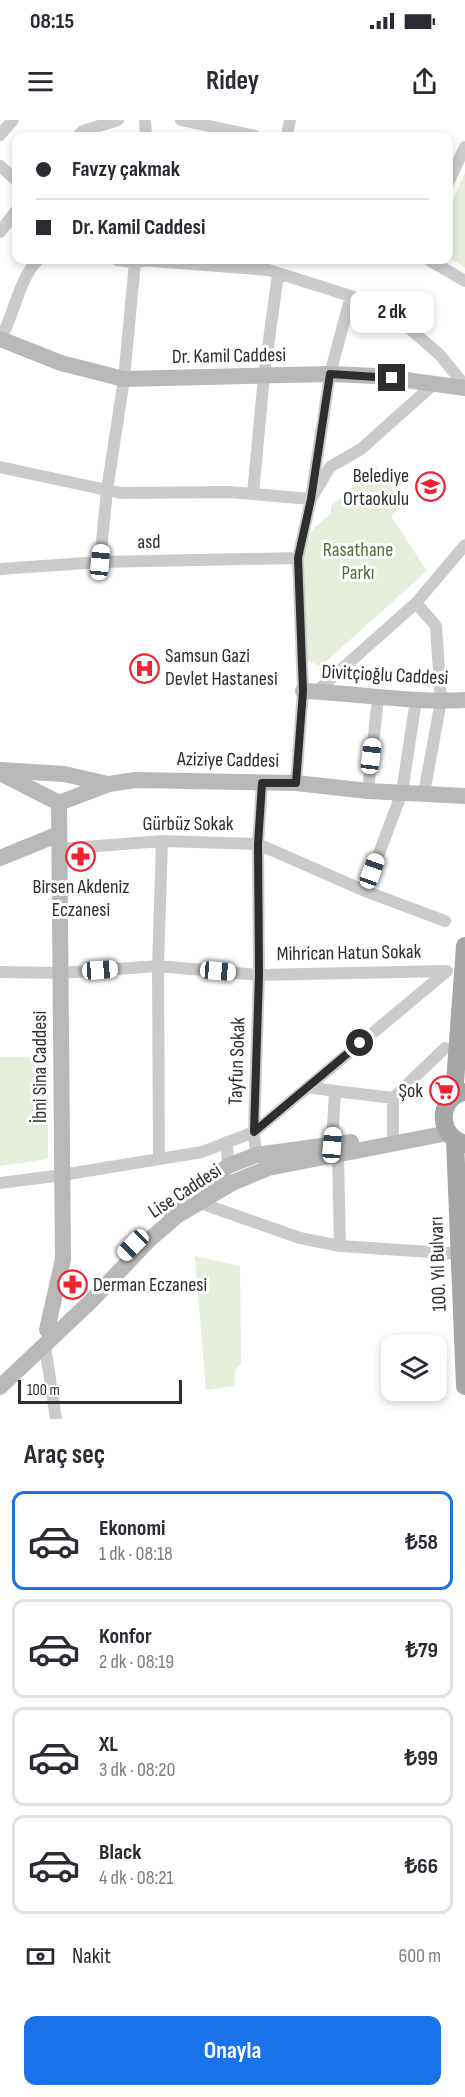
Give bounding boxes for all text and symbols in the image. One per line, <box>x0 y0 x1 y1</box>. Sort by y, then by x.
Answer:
text: 08:15 <box>30 8 74 35</box>
icon: menu <box>24 65 57 98</box>
text: Ridey <box>206 65 259 97</box>
icon: share <box>408 65 441 98</box>
text: Favzy çakmak <box>72 156 180 183</box>
text: Dr. Kamil Caddesi <box>72 214 206 241</box>
callout: 2 dk <box>350 291 434 333</box>
text: 2 dk <box>377 300 407 324</box>
street label: Dr. Kamil Caddesi <box>172 343 286 369</box>
route end <box>378 364 405 391</box>
place label: Belediye Ortaokulu <box>343 464 409 511</box>
school or university icon: Belediye Ortaokulu <box>414 471 446 503</box>
street label: asd <box>137 530 161 554</box>
park label: Rasathane Parkı <box>323 538 393 585</box>
car <box>89 543 111 581</box>
place label: Samsun Gazi Devlet Hastanesi <box>165 644 278 691</box>
hospital icon: Samsun Gazi Devlet Hastanesi <box>128 652 160 684</box>
street label: Divitçioğlu Caddesi <box>321 660 449 690</box>
car <box>360 737 382 775</box>
street label: Aziziye Caddesi <box>176 747 279 773</box>
street label: Gürbüz Sokak <box>143 812 234 836</box>
pharmacy icon: Birsen Akdeniz Eczanesi <box>65 841 97 873</box>
car <box>357 851 387 891</box>
place label: Birsen Akdeniz Eczanesi <box>33 875 130 922</box>
street label: Mihrican Hatun Sokak <box>276 940 422 966</box>
car <box>81 960 119 980</box>
car <box>199 960 237 982</box>
street label: İbni Sina Caddesi <box>28 1011 52 1123</box>
street label: Tayfun Sokak <box>223 1016 251 1105</box>
route start <box>346 1029 373 1056</box>
supermarket icon: Şok <box>428 1075 460 1107</box>
place label: Şok <box>399 1079 423 1103</box>
car <box>322 1126 342 1164</box>
street label: Lise Caddesi <box>144 1159 226 1223</box>
street label: 100. Yıl Bulvarı <box>424 1216 452 1312</box>
car <box>114 1226 152 1264</box>
pharmacy icon: Derman Eczanesi <box>56 1269 88 1301</box>
place label: Derman Eczanesi <box>93 1273 207 1297</box>
map controls <box>381 1335 447 1401</box>
button: layers <box>381 1335 447 1401</box>
scale bar <box>18 1377 182 1404</box>
text: 100 m <box>27 1381 60 1400</box>
text: Araç seç <box>24 1439 105 1471</box>
icon: car <box>27 1514 81 1568</box>
text: Ekonomi <box>99 1515 165 1542</box>
text: ₺58 <box>405 1529 438 1556</box>
text: 1 dk · 08:18 <box>99 1542 173 1566</box>
icon: car <box>27 1622 81 1676</box>
text: Konfor <box>99 1623 152 1650</box>
text: ₺79 <box>405 1637 438 1664</box>
text: 2 dk · 08:19 <box>99 1650 174 1674</box>
icon: car <box>27 1730 81 1784</box>
text: XL <box>99 1731 118 1758</box>
text: ₺99 <box>405 1745 438 1772</box>
text: 3 dk · 08:20 <box>99 1758 176 1782</box>
icon: car <box>27 1838 81 1892</box>
text: Black <box>99 1839 141 1866</box>
text: ₺66 <box>405 1853 438 1880</box>
text: 4 dk · 08:21 <box>99 1866 174 1890</box>
icon: cash <box>24 1940 57 1973</box>
text: Nakit <box>72 1943 111 1970</box>
text: 600 m <box>398 1944 441 1968</box>
button: Onayla <box>24 2016 441 2085</box>

